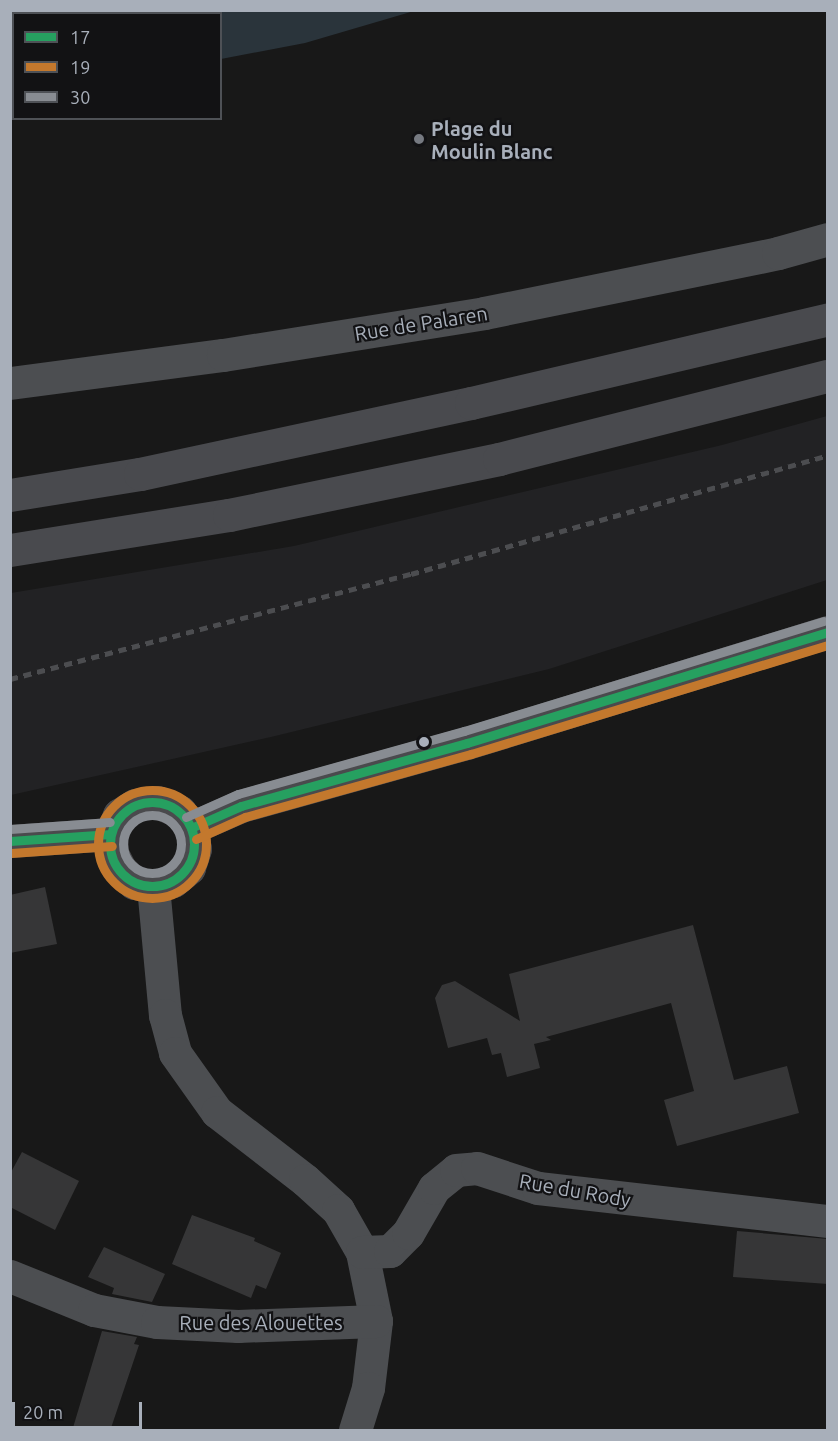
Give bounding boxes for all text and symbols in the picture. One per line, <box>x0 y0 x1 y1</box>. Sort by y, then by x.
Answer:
legend <box>12 12 222 120</box>
text: 17 <box>70 27 90 47</box>
text: 19 <box>70 57 90 77</box>
text: 30 <box>70 87 90 107</box>
place label: Plage du Moulin Blanc <box>431 116 553 163</box>
marker: Plage du Moulin Blanc <box>412 132 426 146</box>
street label: Rue de Palaren <box>353 301 489 345</box>
unlabelled marker <box>418 736 430 748</box>
street label: Rue du Rody <box>517 1168 633 1212</box>
street label: Rue des Alouettes <box>179 1310 343 1334</box>
scale bar <box>15 1390 146 1428</box>
text: 20 m <box>23 1402 63 1422</box>

